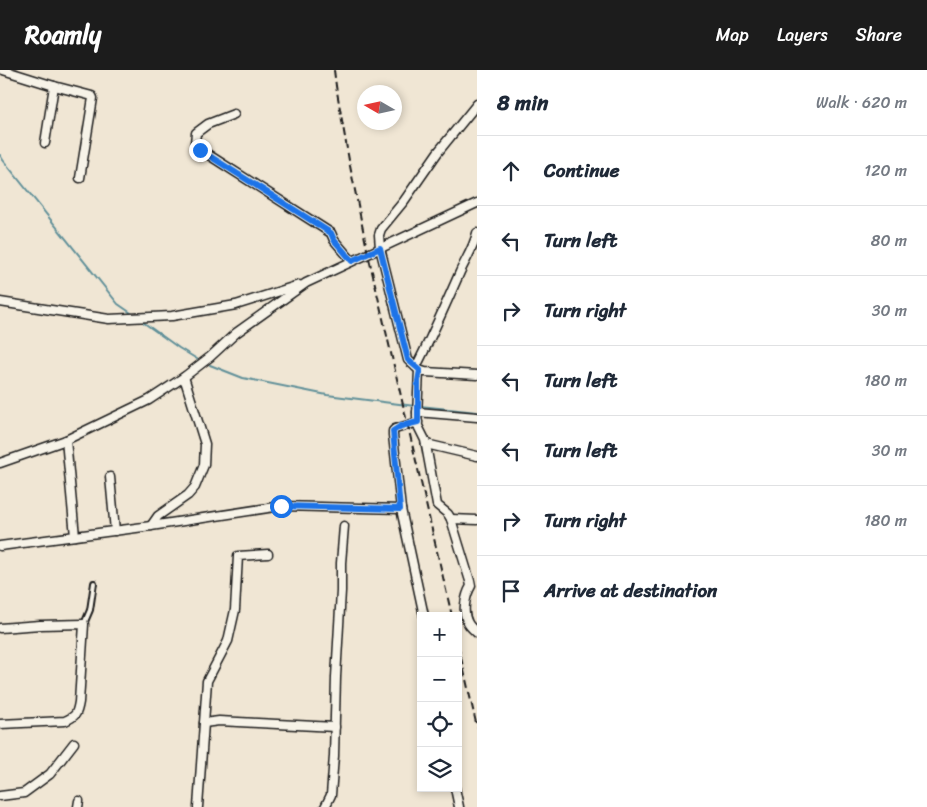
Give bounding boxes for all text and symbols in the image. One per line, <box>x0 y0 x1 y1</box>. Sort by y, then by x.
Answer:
text: Roamly <box>25 14 101 56</box>
text: Map <box>716 19 749 51</box>
text: Layers <box>777 19 828 51</box>
text: Share <box>856 19 902 51</box>
text: 8 min <box>497 84 548 122</box>
north arrow <box>357 85 402 130</box>
text: Walk · 620 m <box>816 88 907 117</box>
route end <box>189 139 212 162</box>
text: Continue <box>544 154 620 187</box>
text: 120 m <box>864 156 907 185</box>
icon: ahead <box>497 157 525 185</box>
text: Turn left <box>544 224 617 257</box>
text: 80 m <box>871 226 907 255</box>
icon: left <box>497 227 525 255</box>
text: Turn right <box>544 294 626 327</box>
text: 30 m <box>872 296 907 325</box>
icon: right <box>497 297 525 325</box>
text: Turn left <box>544 364 617 397</box>
text: 180 m <box>864 366 907 395</box>
icon: left <box>497 367 525 395</box>
text: Turn left <box>544 434 617 467</box>
text: 30 m <box>872 436 907 465</box>
icon: left <box>497 437 525 465</box>
route start <box>270 495 293 518</box>
text: Turn right <box>544 504 626 537</box>
text: 180 m <box>864 506 907 535</box>
icon: right <box>497 507 525 535</box>
text: Arrive at destination <box>544 574 717 607</box>
icon: arrive <box>497 577 525 605</box>
map controls <box>417 612 462 792</box>
button: + <box>417 612 462 657</box>
button: − <box>417 657 462 702</box>
button: locate <box>417 702 462 747</box>
button: layers <box>417 747 462 792</box>

